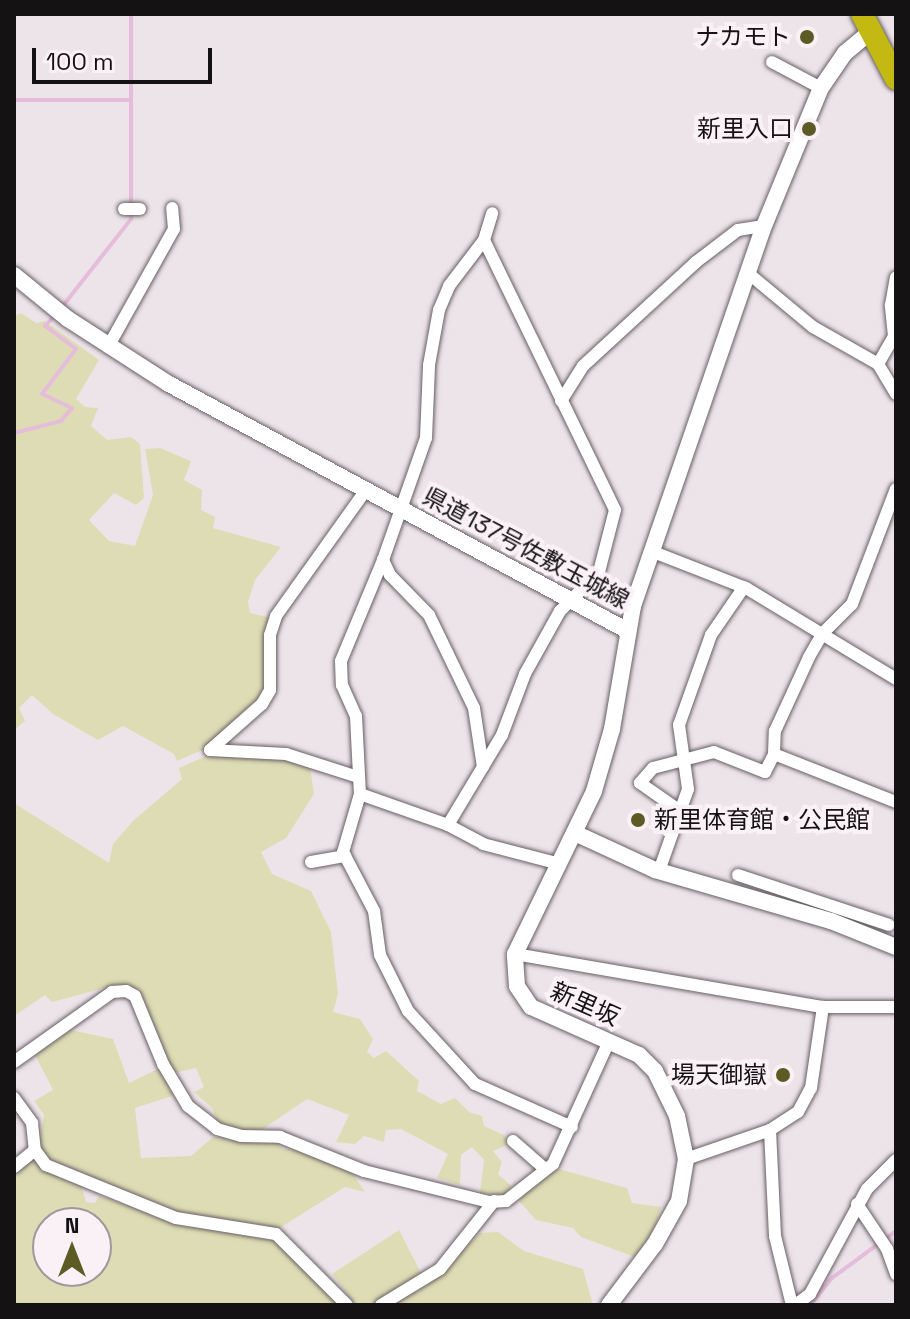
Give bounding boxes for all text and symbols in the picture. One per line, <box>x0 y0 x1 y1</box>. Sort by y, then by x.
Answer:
place label: ナカモト <box>695 23 791 51</box>
marker: ナカモト <box>798 28 816 46</box>
scale bar <box>36 32 216 82</box>
text: 100 m <box>46 46 114 77</box>
place label: 新里入口 <box>697 115 793 143</box>
marker: 新里入口 <box>800 120 818 138</box>
street label: 県道137号佐敷玉城線 <box>418 481 634 615</box>
place label: 新里体育館・公民館 <box>654 806 870 834</box>
marker: 新里体育館・公民館 <box>629 811 647 829</box>
street label: 新里坂 <box>546 976 624 1032</box>
place label: 場天御嶽 <box>671 1061 767 1089</box>
marker: 場天御嶽 <box>774 1066 792 1084</box>
north arrow <box>32 1207 112 1287</box>
text: N <box>65 1211 79 1239</box>

